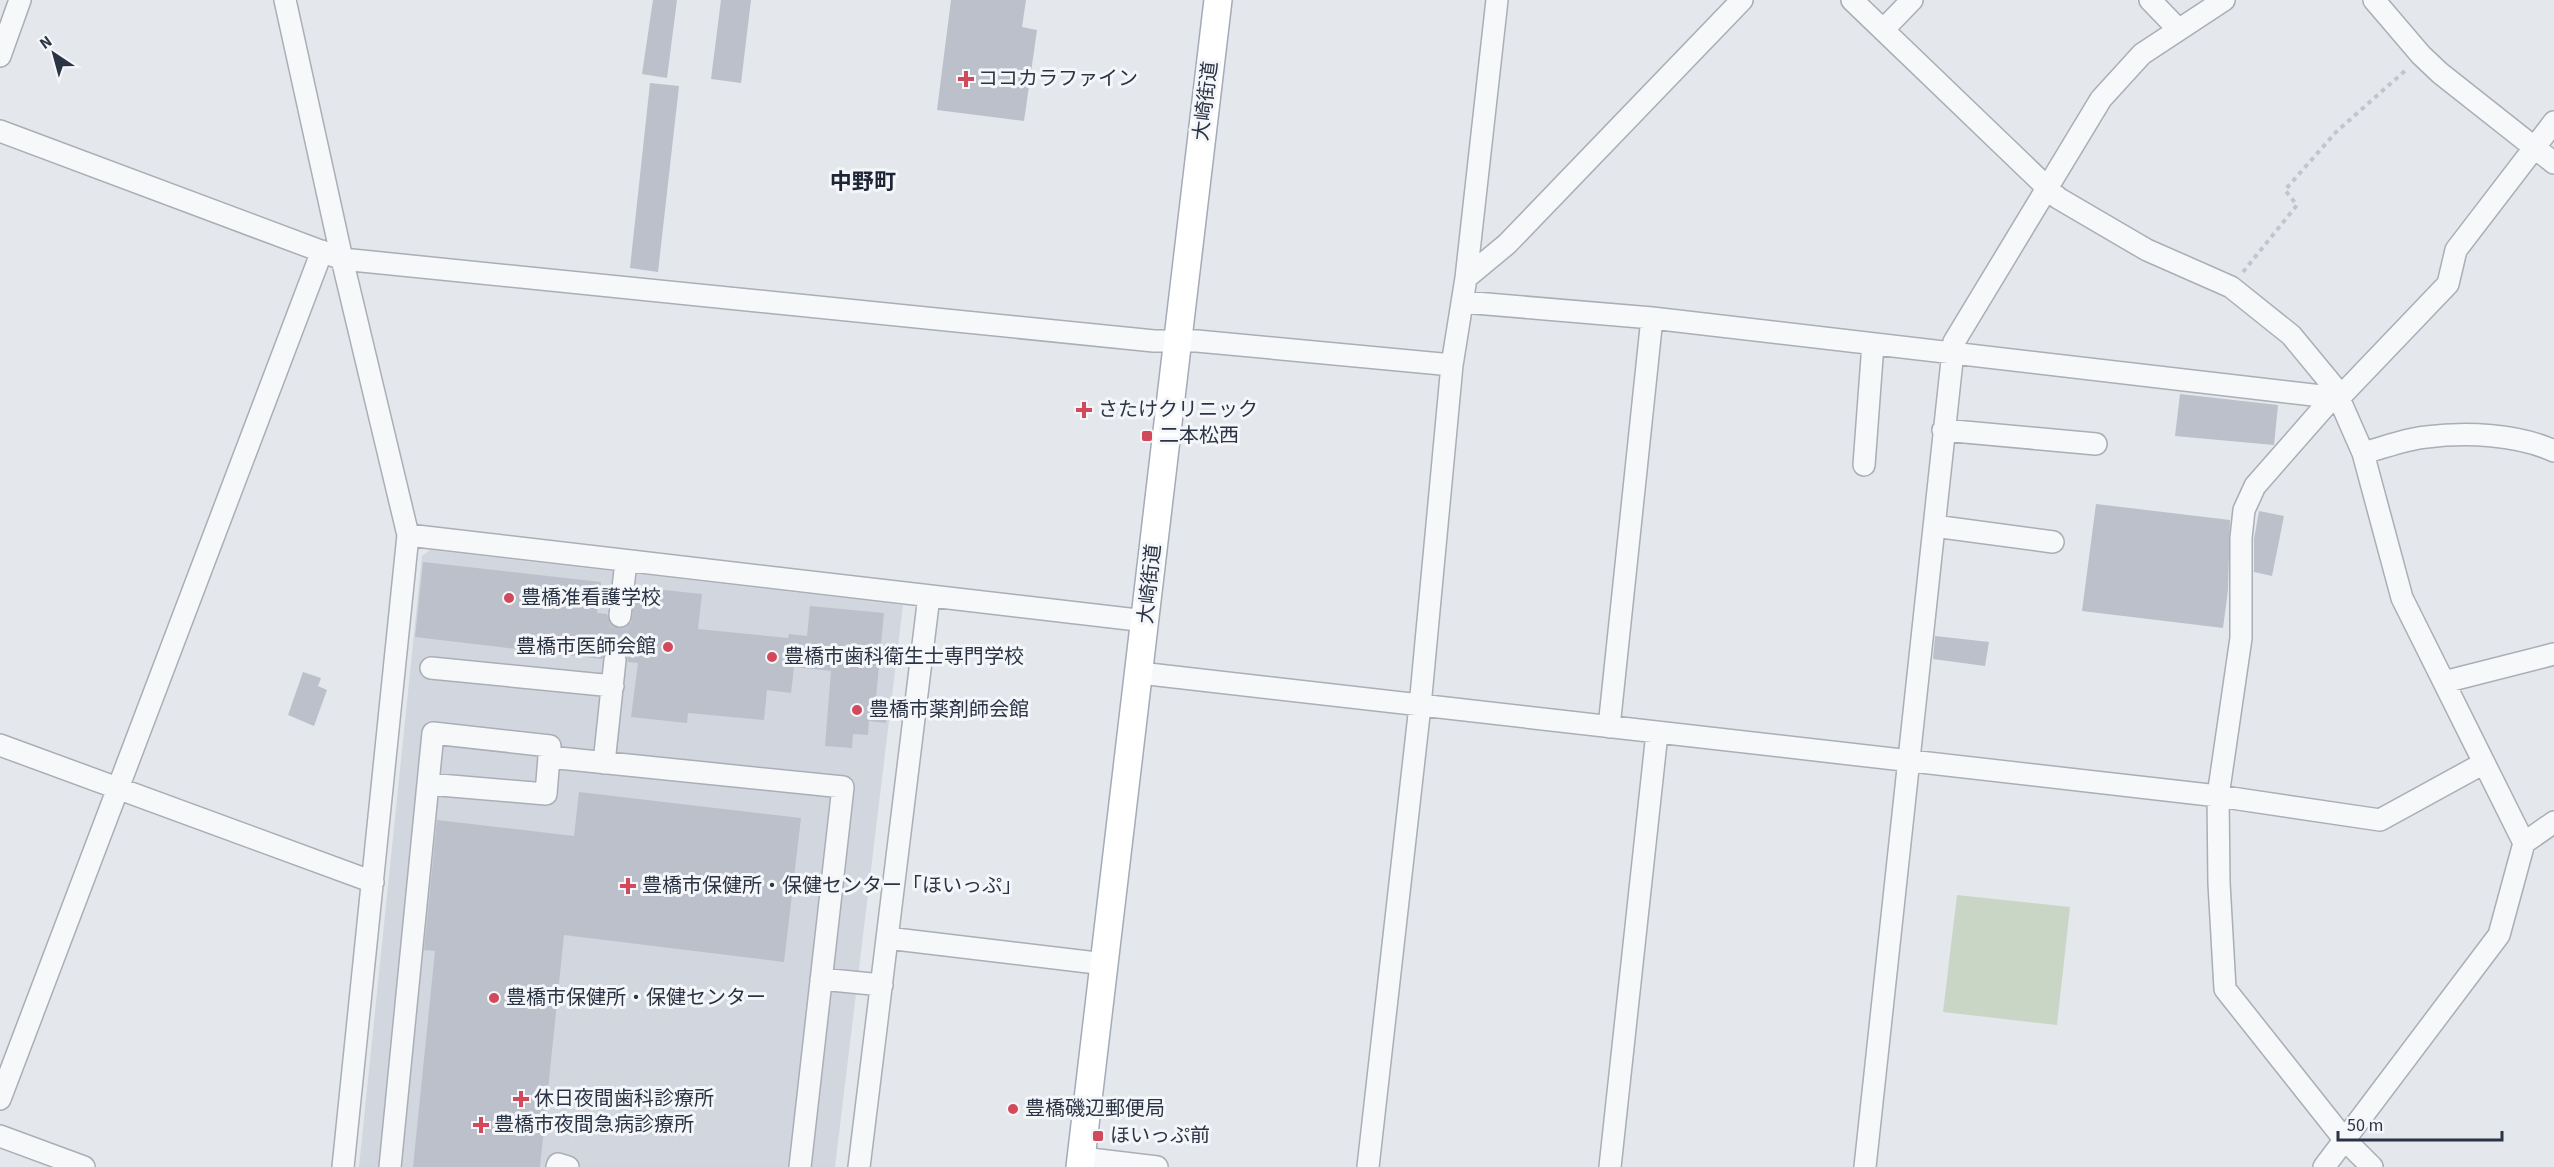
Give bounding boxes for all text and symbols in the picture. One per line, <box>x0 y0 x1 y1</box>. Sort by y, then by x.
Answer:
north arrow <box>24 24 84 84</box>
text: N <box>35 31 57 55</box>
street label: 大崎街道 <box>1187 60 1225 142</box>
place label: ココカラファイン <box>978 65 1138 93</box>
marker: ココカラファイン <box>959 72 973 86</box>
district label: 中野町 <box>830 166 896 198</box>
place label: さたけクリニック <box>1098 396 1258 424</box>
marker: さたけクリニック <box>1075 401 1093 419</box>
place label: 二本松西 <box>1159 422 1239 450</box>
marker: 二本松西 <box>1140 429 1154 443</box>
street label: 大崎街道 <box>1132 543 1168 625</box>
place label: 豊橋准看護学校 <box>521 584 661 612</box>
marker: 豊橋准看護学校 <box>502 591 516 605</box>
place label: 豊橋市医師会館 <box>516 633 656 661</box>
marker: 豊橋市医師会館 <box>661 640 675 654</box>
place label: 豊橋市歯科衛生士専門学校 <box>784 643 1024 671</box>
marker: 豊橋市歯科衛生士専門学校 <box>765 650 779 664</box>
place label: 豊橋市薬剤師会館 <box>869 696 1029 724</box>
marker: 豊橋市薬剤師会館 <box>850 703 864 717</box>
place label: 豊橋市保健所・保健センター「ほいっぷ」 <box>642 872 1022 900</box>
marker: 豊橋市保健所・保健センター「ほいっぷ」 <box>619 877 637 895</box>
place label: 豊橋市保健所・保健センター <box>506 984 766 1012</box>
marker: 豊橋市保健所・保健センター <box>487 991 501 1005</box>
place label: 休日夜間歯科診療所 <box>534 1085 714 1113</box>
marker: 休日夜間歯科診療所 <box>512 1090 530 1108</box>
place label: 豊橋磯辺郵便局 <box>1025 1095 1165 1123</box>
marker: 豊橋磯辺郵便局 <box>1006 1102 1020 1116</box>
scale bar <box>2338 1104 2502 1142</box>
place label: 豊橋市夜間急病診療所 <box>494 1111 694 1139</box>
text: 50 m <box>2347 1113 2383 1138</box>
marker: 豊橋市夜間急病診療所 <box>472 1116 490 1134</box>
place label: ほいっぷ前 <box>1110 1122 1210 1150</box>
marker: ほいっぷ前 <box>1091 1129 1105 1143</box>

